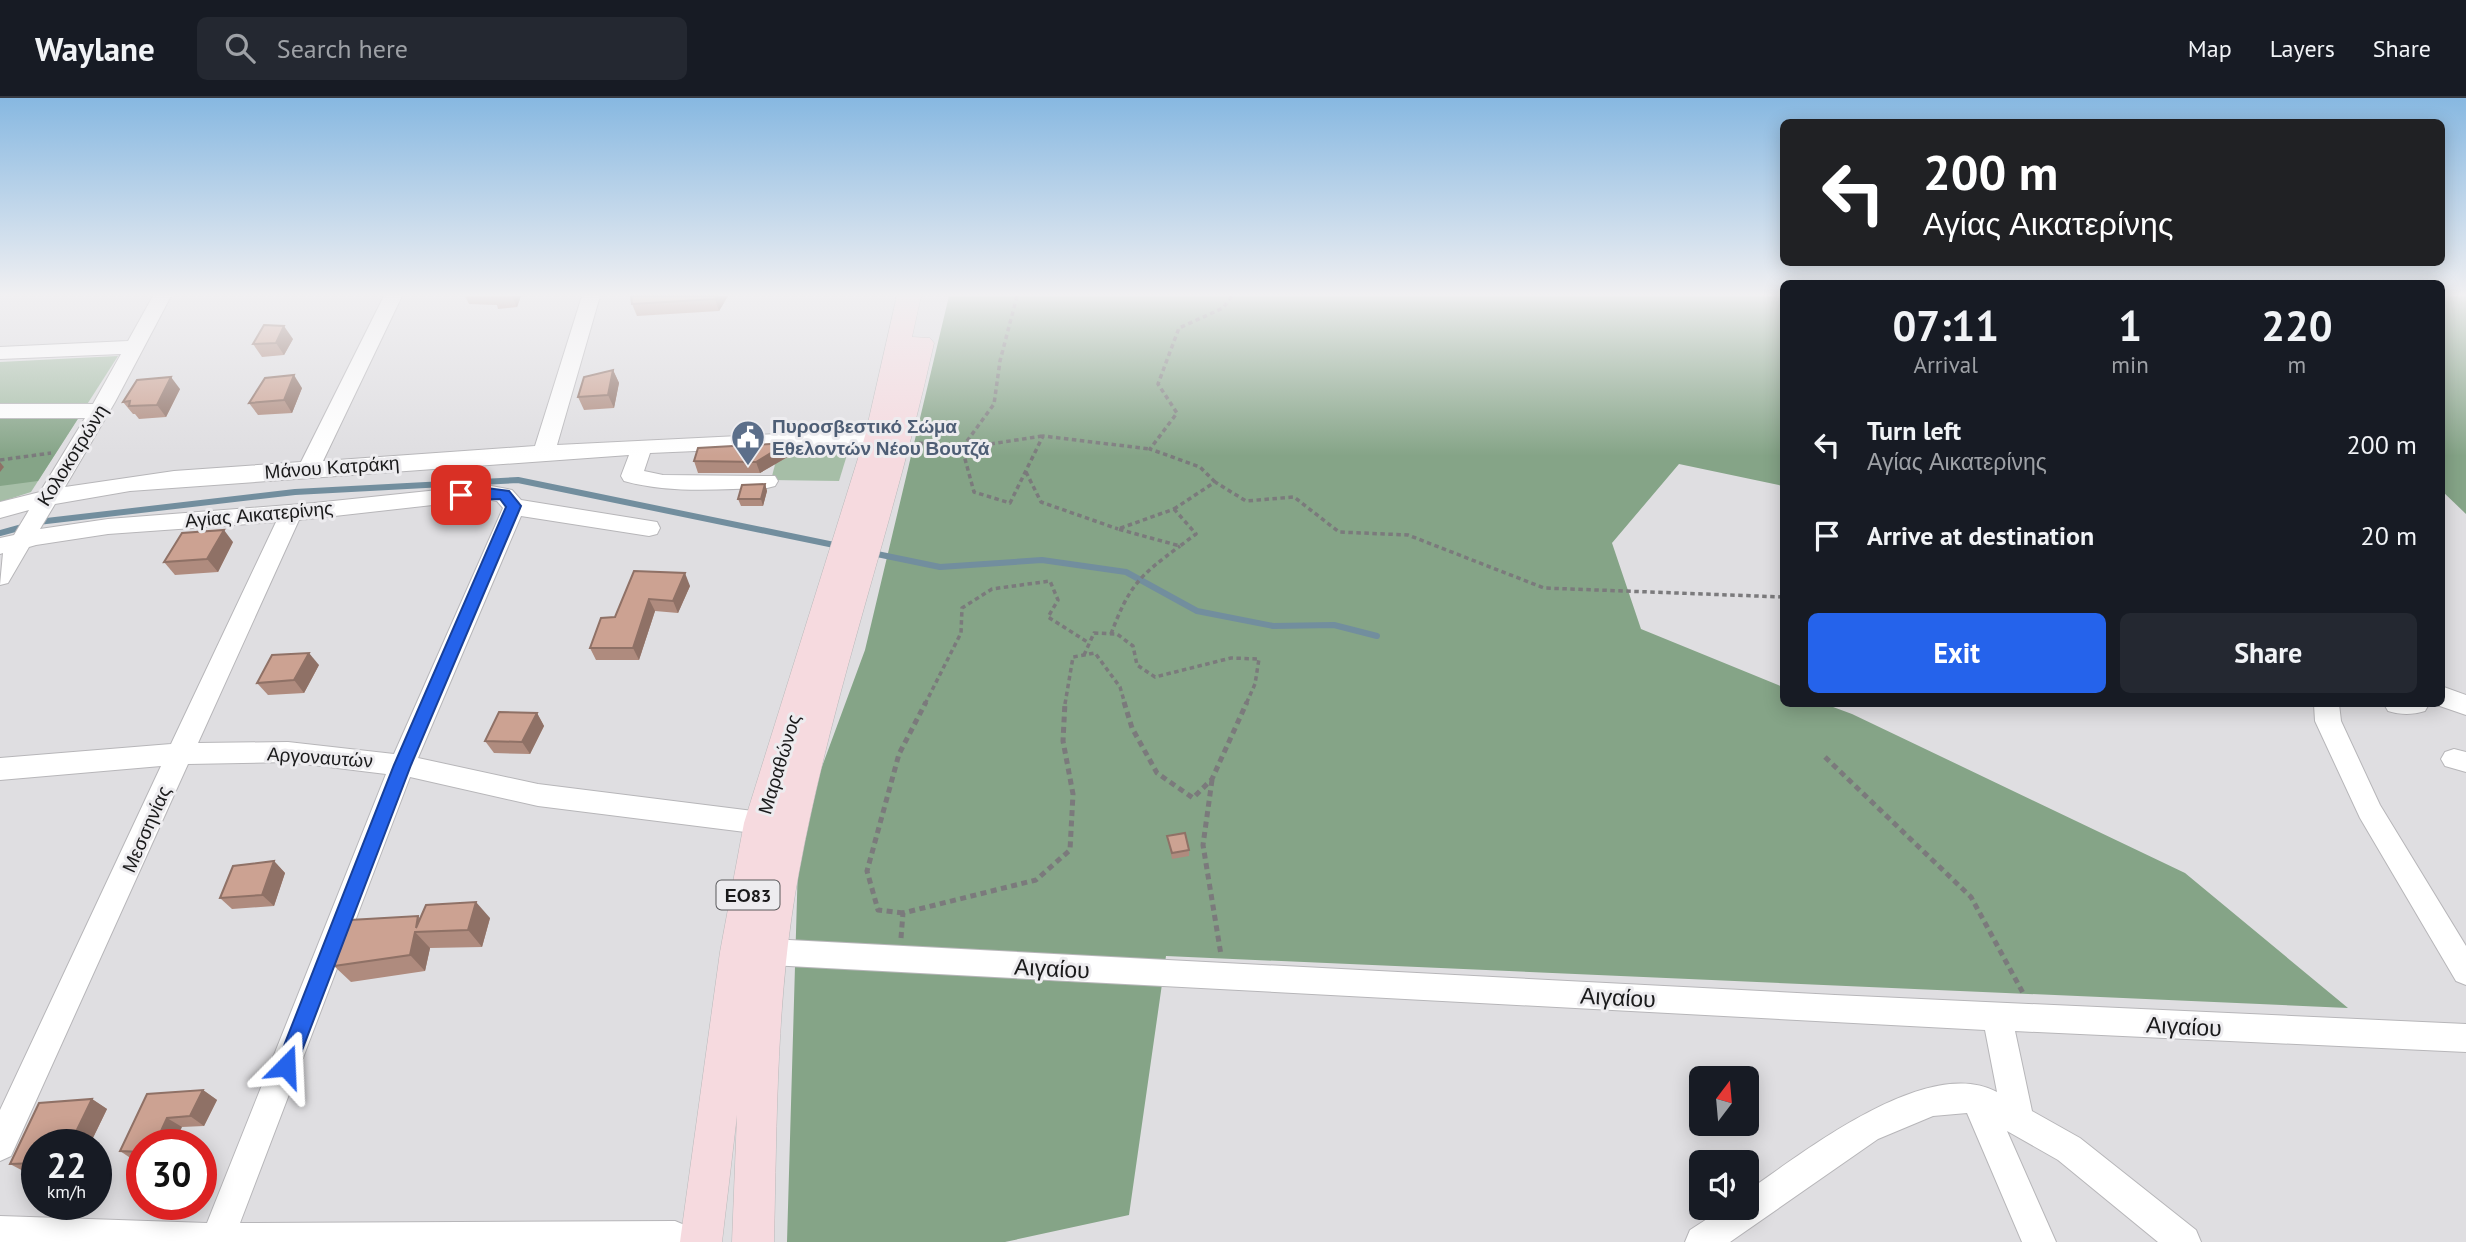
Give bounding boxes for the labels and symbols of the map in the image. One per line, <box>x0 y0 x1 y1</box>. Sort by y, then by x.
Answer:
street label: Κολοκοτρώνη <box>31 400 113 510</box>
place label: Πυροσβεστικό Σώμα Εθελοντών Νέου Βουτζά <box>772 414 990 460</box>
public building icon: Πυροσβεστικό Σώμα Εθελοντών Νέου Βουτζά <box>729 418 767 467</box>
street label: Μάνου Κατράκη <box>264 450 400 484</box>
pin <box>431 465 491 525</box>
street label: Αγίας Αικατερίνης <box>184 496 334 532</box>
street label: Μαραθώνος <box>752 711 806 817</box>
street label: Αργοναυτών <box>266 741 374 773</box>
street label: Μεσσηνίας <box>116 782 176 876</box>
road number: ΕΟ83 <box>716 880 780 910</box>
street label: Αιγαίου <box>1013 952 1091 984</box>
street label: Αιγαίου <box>1579 981 1657 1013</box>
street label: Αιγαίου <box>2145 1010 2223 1042</box>
position arrow <box>249 1029 323 1103</box>
north arrow <box>1689 1066 1759 1136</box>
speed limit sign: 30 <box>126 1129 217 1220</box>

